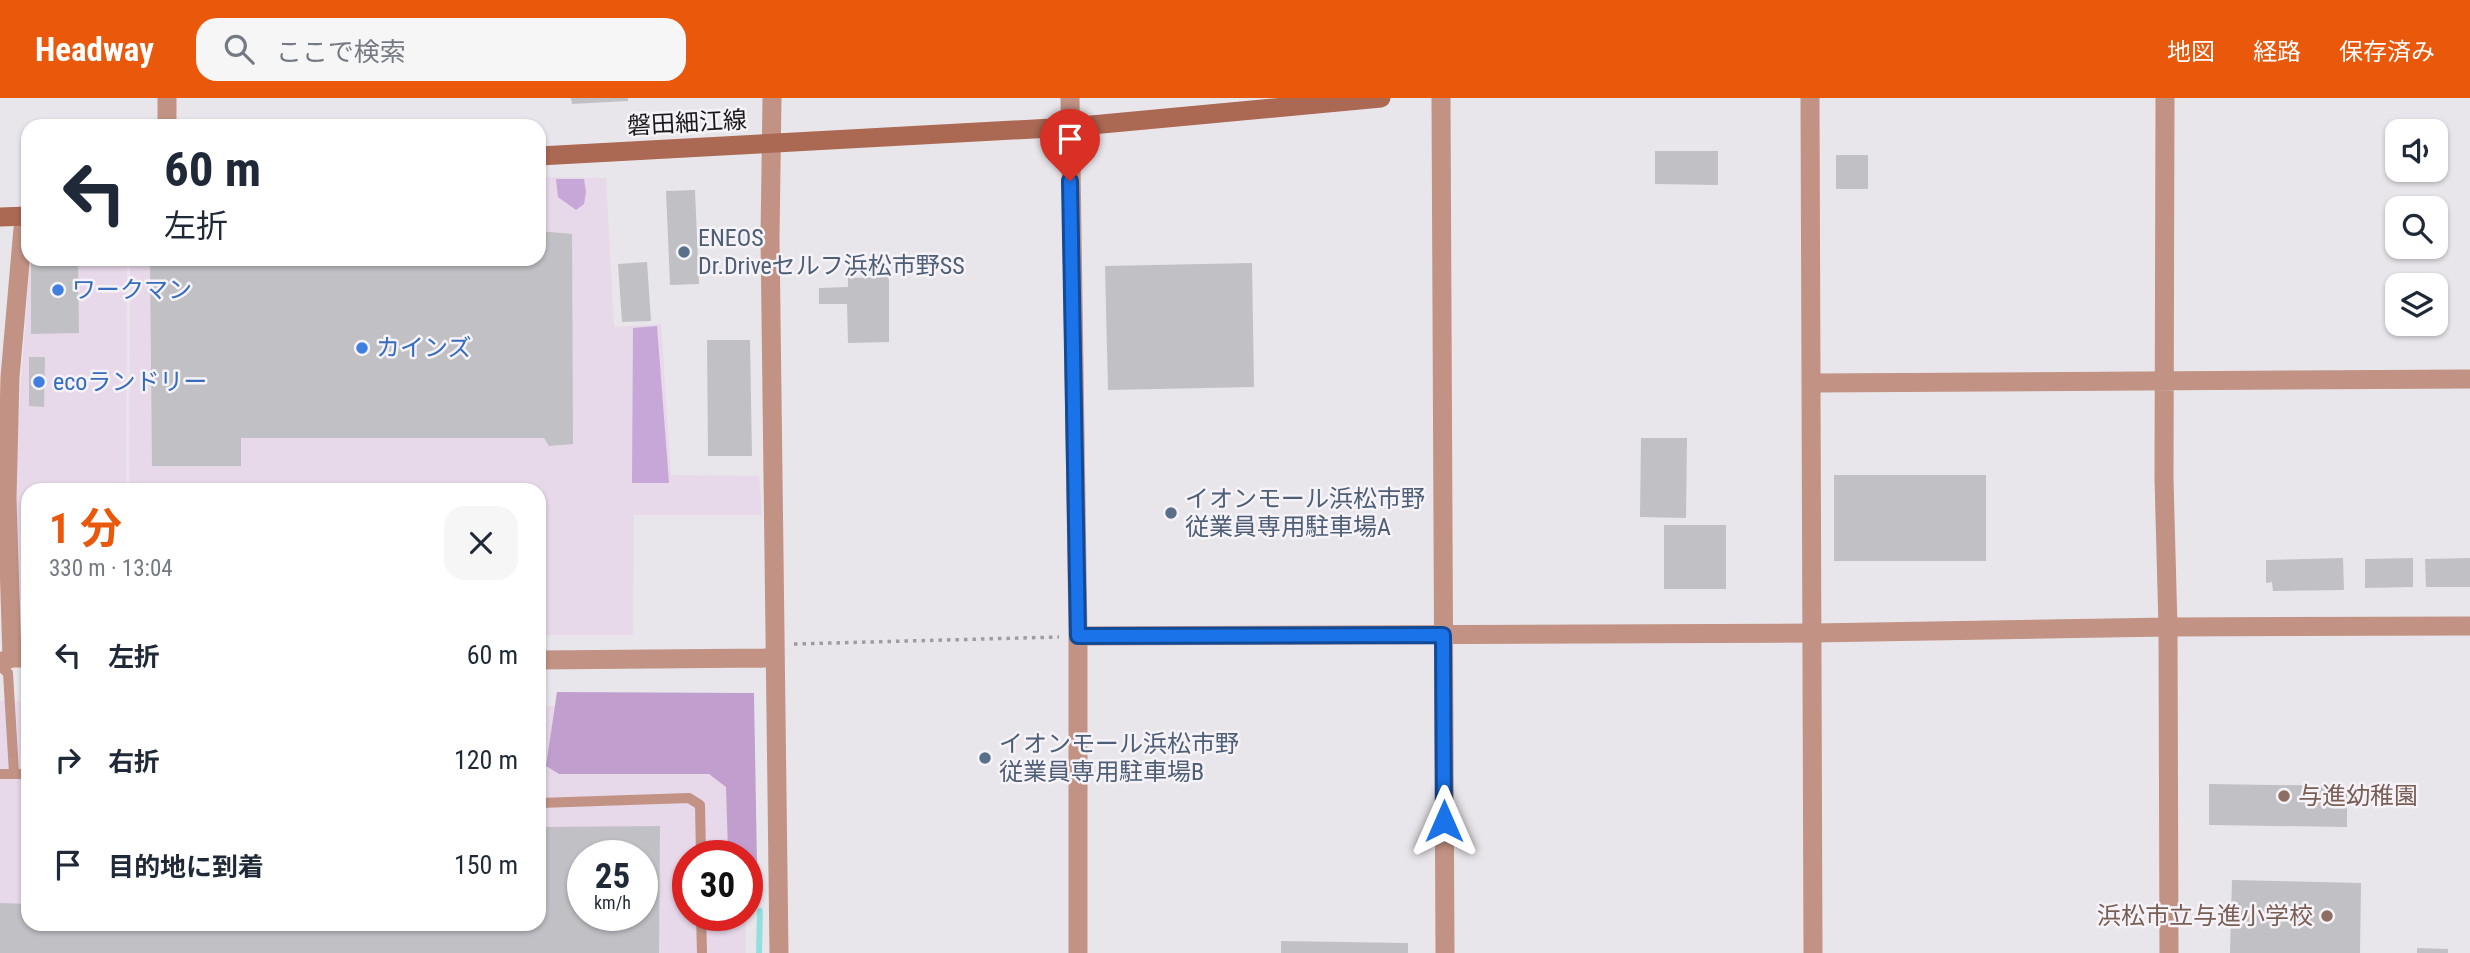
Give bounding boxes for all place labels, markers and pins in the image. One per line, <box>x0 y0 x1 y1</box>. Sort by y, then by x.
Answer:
pin <box>1040 109 1100 181</box>
place label: ENEOS Dr.Driveセルフ浜松市野SS <box>698 224 965 280</box>
marker: ENEOS Dr.Driveセルフ浜松市野SS <box>676 244 692 260</box>
place label: ワークマン <box>72 276 192 304</box>
marker: ワークマン <box>50 282 66 298</box>
place label: カインズ <box>376 334 472 362</box>
marker: カインズ <box>354 340 370 356</box>
place label: ecoランドリー <box>53 368 207 396</box>
marker: ecoランドリー <box>31 374 47 390</box>
place label: イオンモール浜松市野 従業員専用駐車場A <box>1185 485 1425 541</box>
marker: イオンモール浜松市野 従業員専用駐車場A <box>1163 505 1179 521</box>
place label: イオンモール浜松市野 従業員専用駐車場B <box>999 730 1239 786</box>
marker: イオンモール浜松市野 従業員専用駐車場B <box>977 750 993 766</box>
place label: 与進幼稚園 <box>2298 782 2418 810</box>
marker: 与進幼稚園 <box>2276 788 2292 804</box>
place label: 浜松市立与進小学校 <box>2097 902 2313 930</box>
marker: 浜松市立与進小学校 <box>2319 908 2335 924</box>

